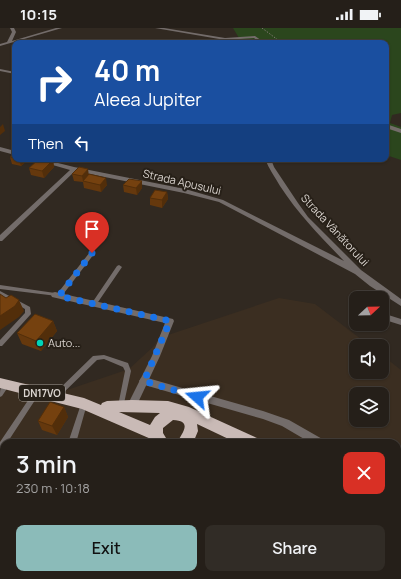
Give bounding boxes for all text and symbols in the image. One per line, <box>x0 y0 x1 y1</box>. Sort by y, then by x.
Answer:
text: 10:15 <box>20 4 57 25</box>
text: 40 m <box>94 51 160 89</box>
icon: right <box>28 56 80 108</box>
text: Aleea Jupiter <box>94 87 202 111</box>
icon: left <box>71 132 93 154</box>
text: Then <box>28 133 63 154</box>
street label: Strada Apusului <box>142 165 223 198</box>
street label: Strada Vânătorului <box>298 190 373 269</box>
pin <box>75 212 109 253</box>
icon: arrive <box>81 218 103 240</box>
north arrow <box>349 291 389 331</box>
map controls <box>349 291 389 427</box>
place label: Auto... <box>48 335 80 350</box>
marker: Auto... <box>35 338 45 348</box>
button: sound <box>349 339 389 379</box>
position arrow <box>176 376 218 418</box>
road number: DN17VO <box>19 385 65 401</box>
button: layers <box>349 387 389 427</box>
text: 3 min <box>16 447 77 480</box>
button: close <box>343 452 385 494</box>
text: 230 m · 10:18 <box>16 479 90 497</box>
button: Exit <box>16 525 197 571</box>
button: Share <box>205 525 385 571</box>

